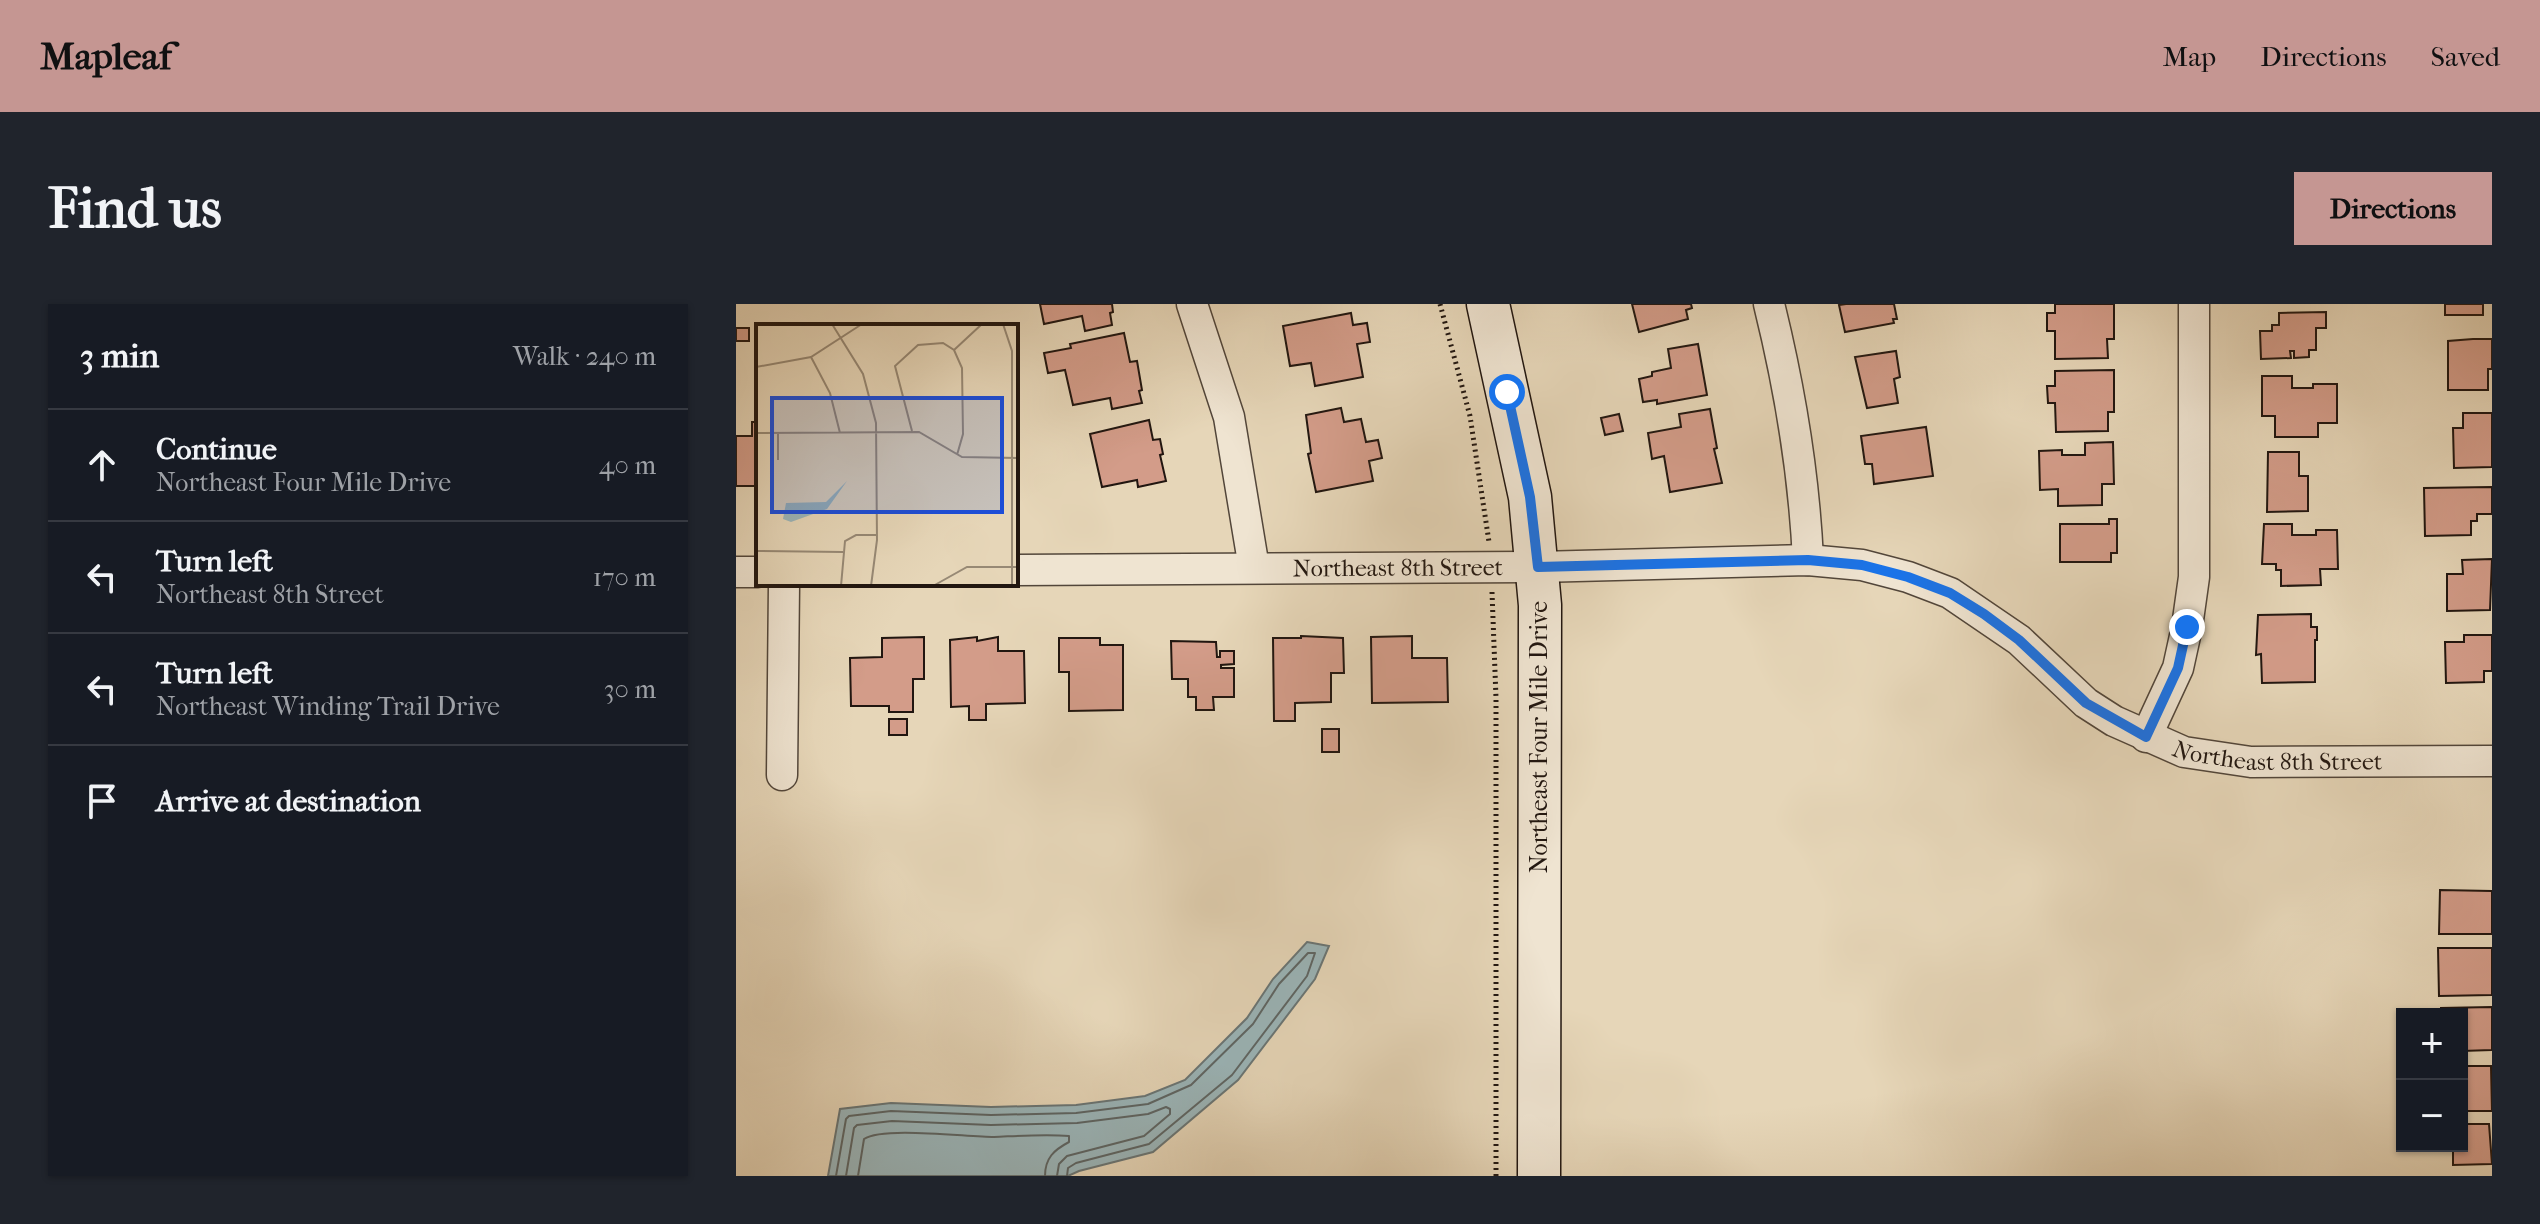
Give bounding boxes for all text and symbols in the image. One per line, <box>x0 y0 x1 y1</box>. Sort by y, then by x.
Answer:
text: Mapleaf <box>40 34 172 79</box>
text: Map <box>2163 40 2216 73</box>
text: Directions <box>2260 40 2387 73</box>
text: Saved <box>2431 40 2500 73</box>
button: Directions <box>2294 172 2492 245</box>
text: Find us <box>48 176 222 241</box>
inset map <box>756 324 1018 586</box>
text: 3 min <box>80 336 159 376</box>
text: Walk · 240 m <box>513 341 656 372</box>
route start <box>1489 374 1525 410</box>
text: Continue <box>156 432 277 467</box>
icon: ahead <box>80 443 124 487</box>
text: 40 m <box>599 450 656 481</box>
text: Northeast Four Mile Drive <box>156 467 451 498</box>
text: Turn left <box>156 544 273 579</box>
street label: Northeast 8th Street <box>1293 553 1504 582</box>
icon: left <box>80 555 124 599</box>
text: 170 m <box>593 562 656 593</box>
text: Northeast 8th Street <box>156 579 384 610</box>
street label: Northeast Four Mile Drive <box>1525 601 1553 873</box>
route end <box>2169 609 2205 645</box>
text: Turn left <box>156 656 273 691</box>
icon: left <box>80 667 124 711</box>
text: 30 m <box>604 674 656 705</box>
text: Northeast Winding Trail Drive <box>156 691 500 722</box>
street label: Northeast 8th Street <box>2168 735 2383 776</box>
icon: arrive <box>80 779 124 823</box>
text: Arrive at destination <box>156 784 421 819</box>
map controls <box>2396 1008 2468 1152</box>
button: + <box>2396 1008 2468 1080</box>
button: − <box>2396 1080 2468 1152</box>

